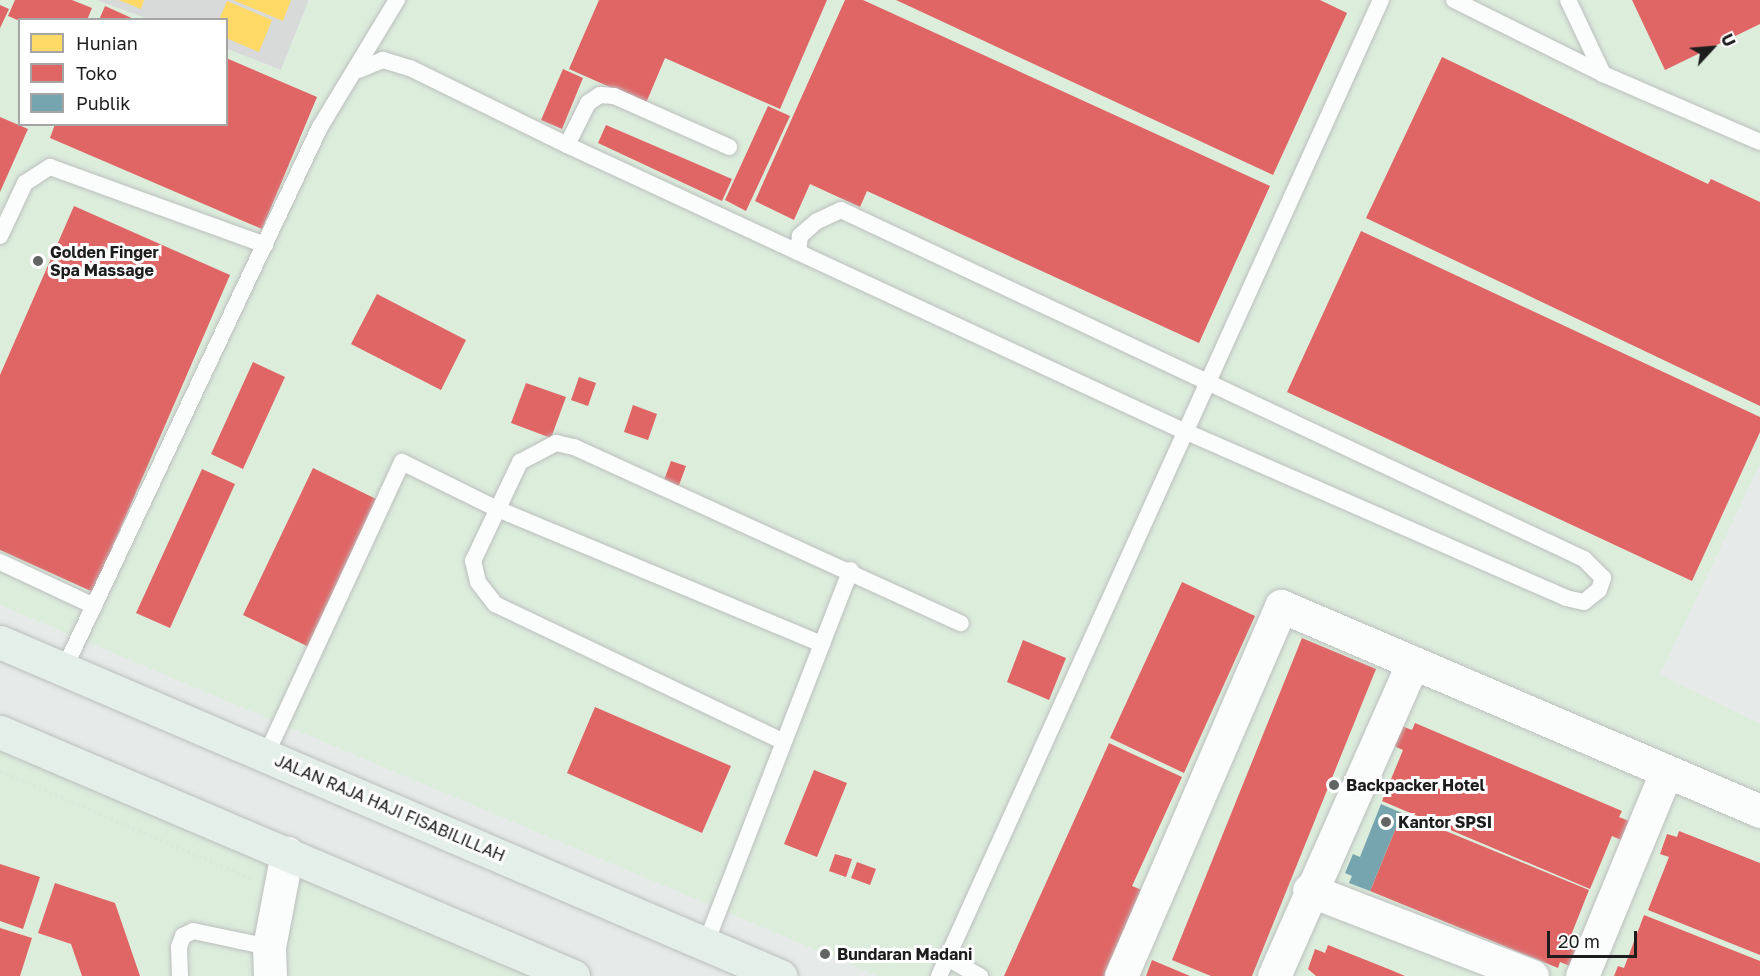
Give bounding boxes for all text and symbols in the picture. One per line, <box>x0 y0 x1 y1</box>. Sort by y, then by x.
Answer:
legend <box>18 18 228 126</box>
north arrow <box>1682 18 1742 78</box>
text: U <box>1717 30 1740 50</box>
text: Hunian <box>76 32 138 54</box>
text: Toko <box>76 62 117 84</box>
text: Publik <box>76 92 131 114</box>
place label: Golden Finger Spa Massage <box>50 242 159 280</box>
marker: Golden Finger Spa Massage <box>31 254 45 268</box>
street label: JALAN RAJA HAJI FISABILILLAH <box>272 751 508 865</box>
place label: Backpacker Hotel <box>1346 775 1485 795</box>
marker: Backpacker Hotel <box>1327 778 1341 792</box>
place label: Kantor SPSI <box>1398 812 1492 832</box>
marker: Kantor SPSI <box>1379 815 1393 829</box>
scale bar <box>1550 919 1640 957</box>
text: 20 m <box>1558 930 1600 952</box>
place label: Bundaran Madani <box>837 944 972 964</box>
marker: Bundaran Madani <box>818 947 832 961</box>

